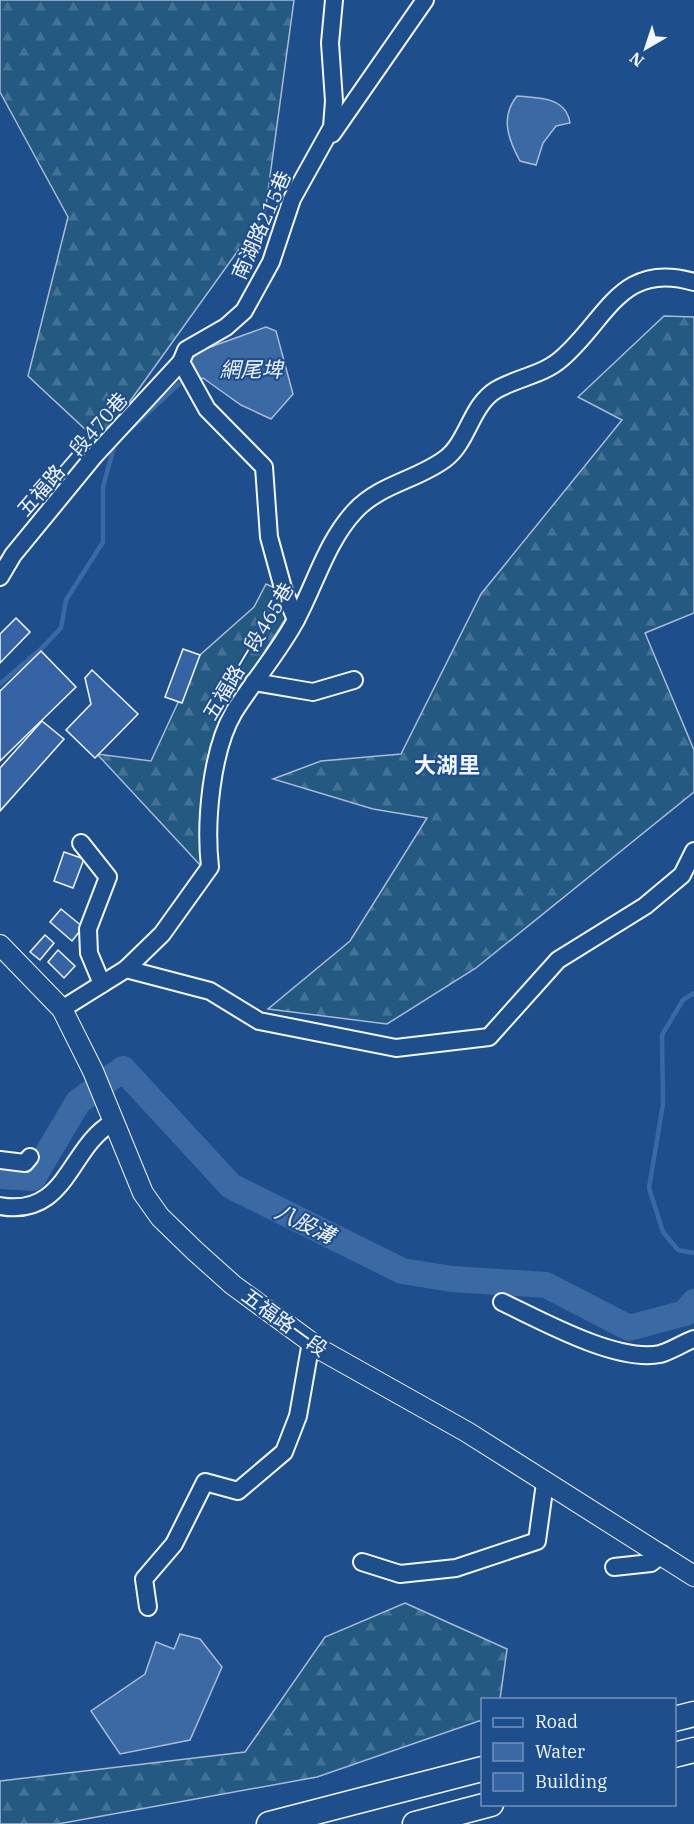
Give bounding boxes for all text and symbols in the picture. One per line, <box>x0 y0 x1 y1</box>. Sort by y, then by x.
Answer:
north arrow <box>616 18 676 78</box>
text: N <box>625 48 648 71</box>
street label: 南湖路215巷 <box>225 167 297 283</box>
water label: 網尾埤 <box>220 355 285 383</box>
street label: 五福路一段470巷 <box>11 386 133 522</box>
street label: 五福路一段465巷 <box>196 577 300 725</box>
district label: 大湖里 <box>414 750 480 779</box>
water label: 八股溝 <box>271 1197 342 1251</box>
street label: 五福路一段 <box>237 1282 333 1362</box>
legend <box>481 1698 676 1806</box>
text: Road <box>535 1710 578 1733</box>
text: Water <box>535 1740 585 1763</box>
text: Building <box>535 1770 607 1793</box>

